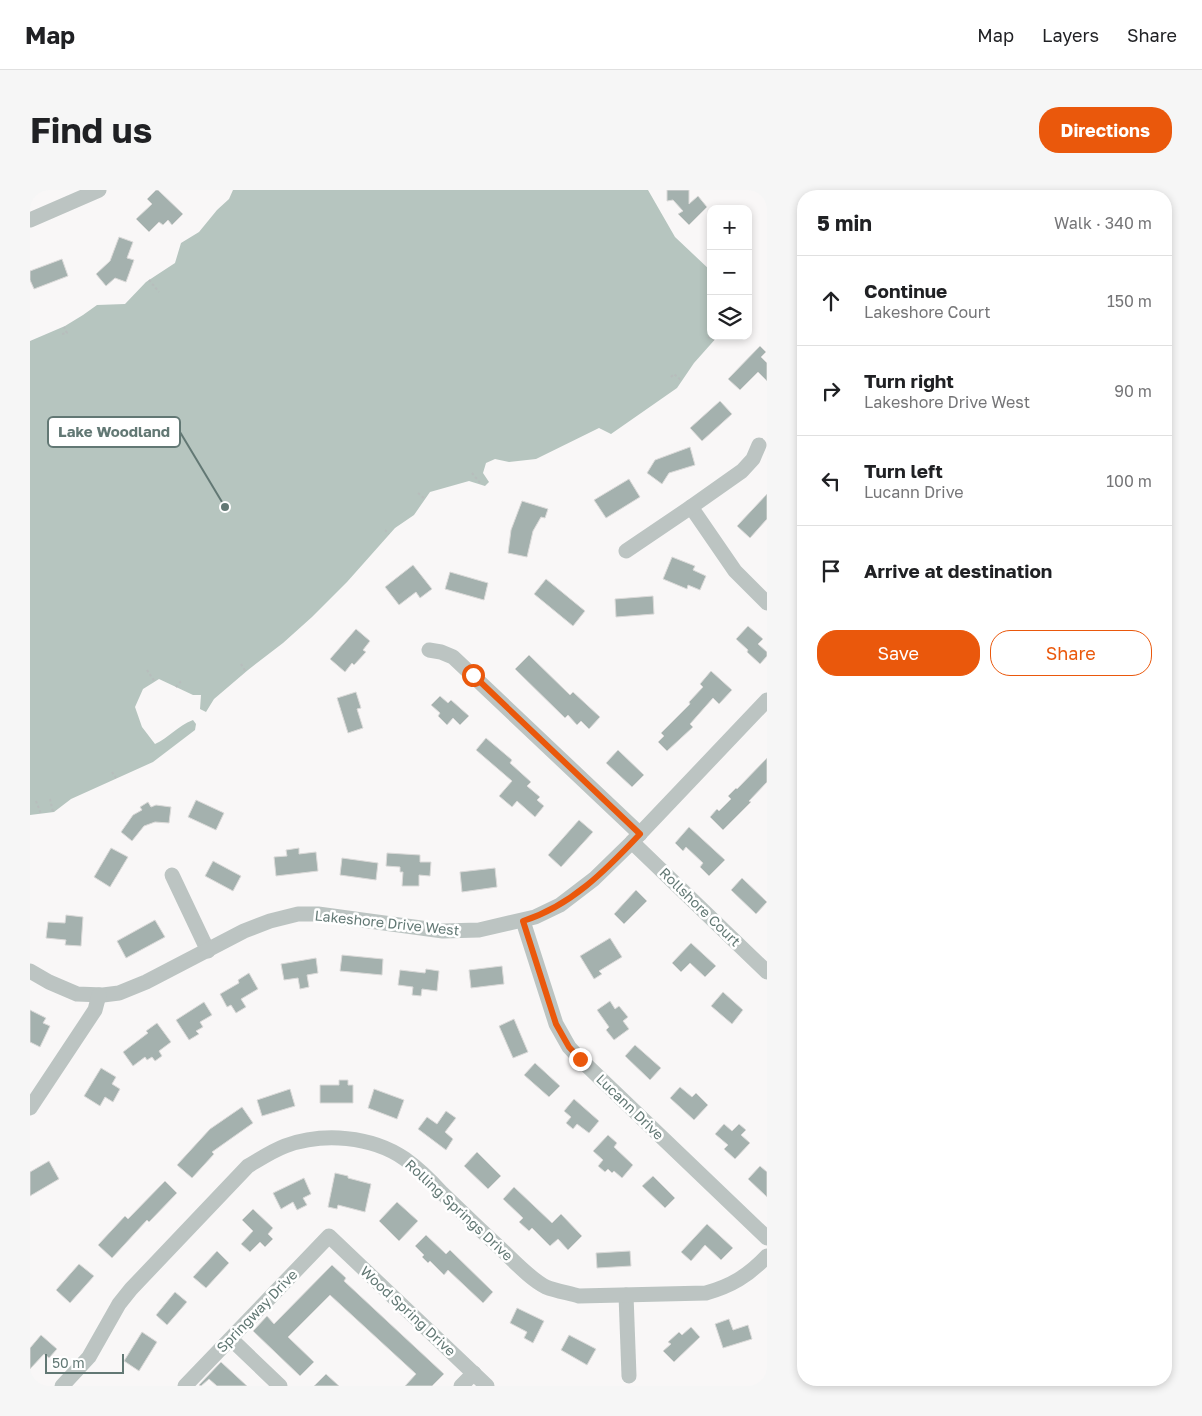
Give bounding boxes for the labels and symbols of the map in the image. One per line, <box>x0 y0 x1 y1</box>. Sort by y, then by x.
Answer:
callout: Lake Woodland <box>48 417 180 447</box>
text: Lake Woodland <box>58 422 170 440</box>
route start <box>462 664 485 687</box>
street label: Rollshore Court <box>656 864 744 950</box>
street label: Lakeshore Drive West <box>314 906 460 939</box>
route end <box>569 1048 592 1071</box>
street label: Lucann Drive <box>593 1070 668 1143</box>
street label: Rolling Springs Drive <box>402 1155 517 1264</box>
street label: Wood Spring Drive <box>357 1262 459 1359</box>
street label: Springway Drive <box>213 1266 301 1356</box>
scale bar <box>45 1351 124 1374</box>

